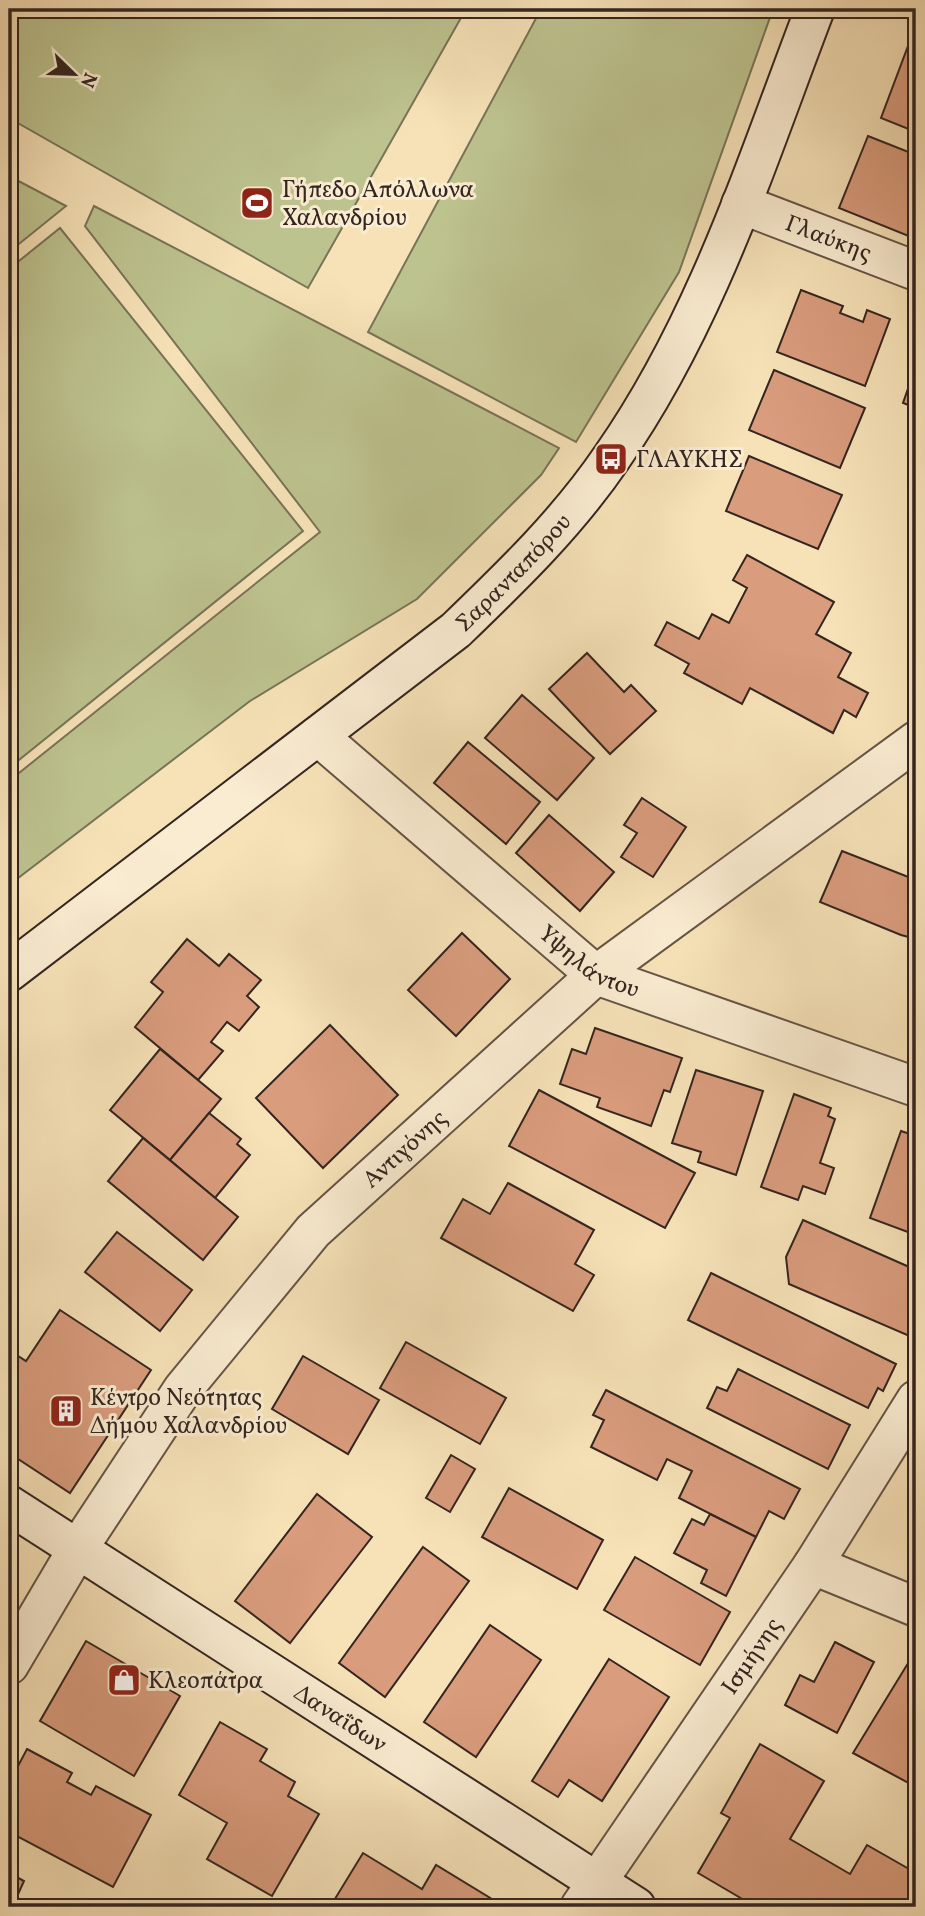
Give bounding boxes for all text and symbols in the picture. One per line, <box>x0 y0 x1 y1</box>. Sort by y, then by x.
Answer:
north arrow <box>38 38 108 108</box>
text: N <box>73 68 102 91</box>
place label: Γήπεδο Απόλλωνα Χαλανδρίου <box>282 174 474 236</box>
sports icon: Γήπεδο Απόλλωνα Χαλανδρίου <box>238 184 276 222</box>
street label: Γλαύκης <box>780 207 876 272</box>
bus stop icon: ΓΛΑΥΚΗΣ <box>592 440 630 478</box>
place label: ΓΛΑΥΚΗΣ <box>636 444 743 478</box>
street label: Σαρανταπόρου <box>449 507 580 641</box>
street label: Υψηλάντου <box>530 918 643 1008</box>
street label: Αντιγόνης <box>356 1103 455 1197</box>
place label: Κέντρο Νεότητας Δήμου Χαλανδρίου <box>90 1382 287 1444</box>
building icon: Κέντρο Νεότητας Δήμου Χαλανδρίου <box>47 1392 85 1430</box>
street label: Ισμήνης <box>714 1611 791 1702</box>
shop icon: Κλεοπάτρα <box>105 1661 143 1699</box>
place label: Κλεοπάτρα <box>148 1665 263 1699</box>
street label: Δαναΐδων <box>287 1677 393 1762</box>

